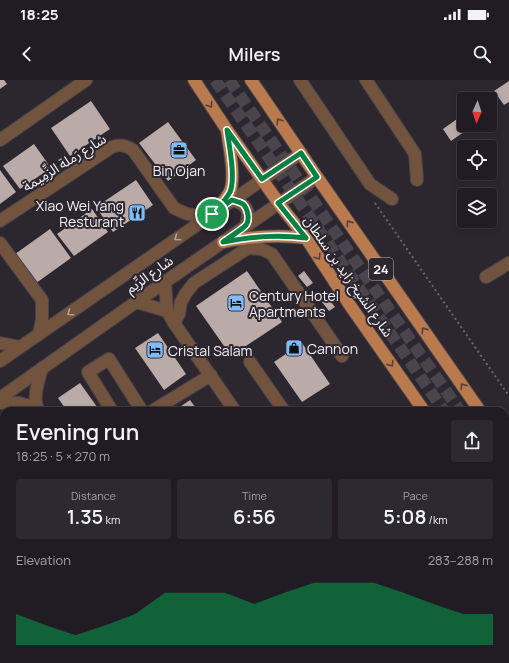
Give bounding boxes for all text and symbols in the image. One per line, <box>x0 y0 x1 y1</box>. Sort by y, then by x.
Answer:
text: 18:25 <box>20 4 59 25</box>
text: Milers <box>229 42 280 66</box>
icon: back <box>16 43 38 65</box>
icon: search <box>471 43 493 65</box>
north arrow <box>457 92 497 132</box>
map controls <box>457 92 497 228</box>
one-way arrow <box>205 101 213 108</box>
one-way arrow <box>276 118 284 125</box>
street label: شارع رَملة الزِّمِيمة <box>19 129 110 197</box>
office icon: Bin Ojan <box>169 140 189 160</box>
button: locate <box>457 140 497 180</box>
place label: Bin Ojan <box>153 161 205 180</box>
button: layers <box>457 188 497 228</box>
place label: Xiao Wei Yang Resturant <box>36 196 124 231</box>
pin <box>195 197 229 231</box>
restaurant icon: Xiao Wei Yang Resturant <box>127 203 147 223</box>
icon: arrive <box>201 203 223 225</box>
street label: شارع الشيخ زايد بن سلطان <box>298 211 398 342</box>
one-way arrow <box>346 220 354 227</box>
one-way arrow <box>174 233 181 240</box>
street label: شارع الرِّيم <box>121 251 178 299</box>
one-way arrow <box>313 253 321 260</box>
road number: 24 <box>369 258 393 280</box>
place label: Century Hotel Apartments <box>249 286 339 321</box>
hotel icon: Century Hotel Apartments <box>226 293 246 313</box>
one-way arrow <box>67 308 74 316</box>
one-way arrow <box>421 327 429 334</box>
shop icon: Cannon <box>284 338 304 358</box>
place label: Cannon <box>307 339 358 358</box>
hotel icon: Cristal Salam <box>145 340 165 360</box>
place label: Cristal Salam <box>168 341 253 360</box>
one-way arrow <box>386 360 393 367</box>
one-way arrow <box>461 384 468 391</box>
text: Evening run <box>16 417 139 447</box>
button: share <box>451 420 493 462</box>
text: 18:25 · 5 × 270 m <box>16 447 110 465</box>
text: Distance <box>71 488 116 503</box>
text: Time <box>242 488 267 503</box>
text: Pace <box>403 488 428 503</box>
text: 1.35 <box>67 503 103 530</box>
text: 6:56 <box>233 503 276 530</box>
text: 5:08 <box>383 503 426 530</box>
text: km <box>103 512 120 527</box>
text: /km <box>426 512 448 527</box>
text: Elevation <box>16 551 71 569</box>
text: 283–288 m <box>428 551 493 569</box>

